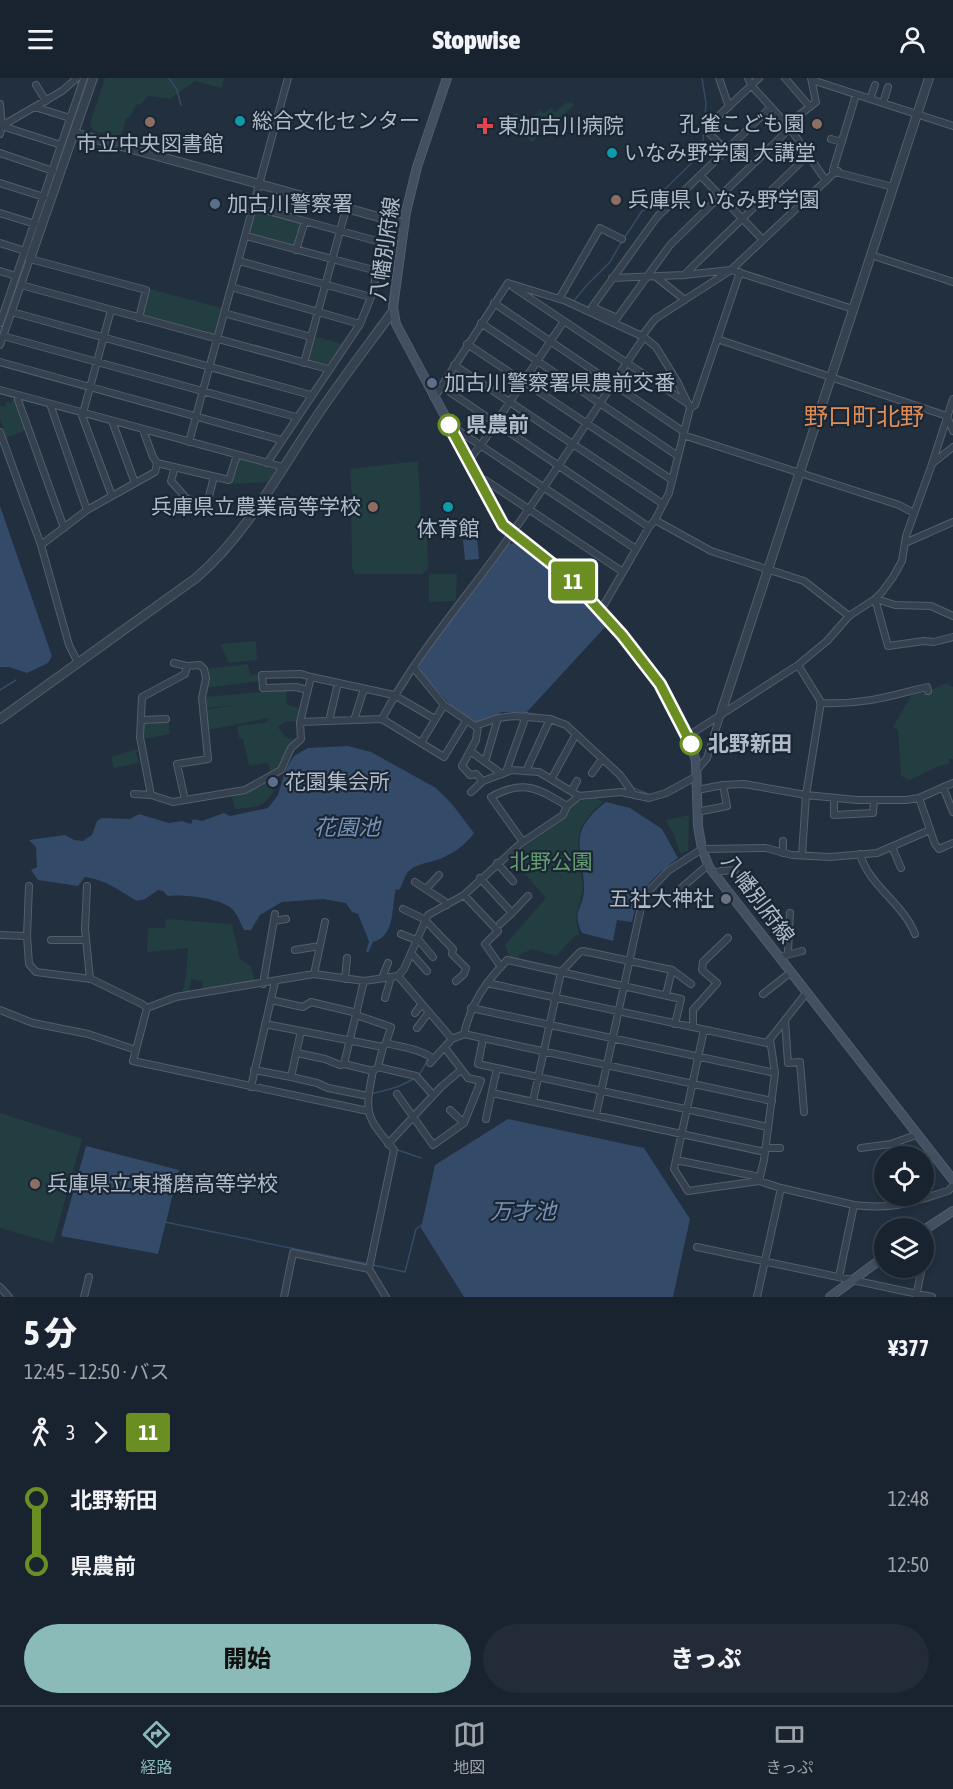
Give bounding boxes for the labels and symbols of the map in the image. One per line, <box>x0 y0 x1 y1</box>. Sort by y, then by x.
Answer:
place label: 総合文化センター <box>252 108 420 132</box>
place label: 孔雀こども園 <box>679 111 805 135</box>
place label: 東加古川病院 <box>498 113 624 137</box>
marker: 総合文化センター <box>233 114 247 128</box>
marker: 市立中央図書館 <box>143 115 157 129</box>
marker: 東加古川病院 <box>476 117 494 135</box>
marker: 孔雀こども園 <box>810 117 824 131</box>
place label: 市立中央図書館 <box>77 131 224 155</box>
place label: いなみ野学園 大講堂 <box>624 140 816 164</box>
marker: いなみ野学園 大講堂 <box>605 146 619 160</box>
place label: 兵庫県 いなみ野学園 <box>628 187 820 211</box>
place label: 加古川警察署 <box>227 191 353 215</box>
marker: 兵庫県 いなみ野学園 <box>609 193 623 207</box>
street label: 八幡別府線 <box>365 195 403 303</box>
marker: 加古川警察署 <box>208 197 222 211</box>
place label: 加古川警察署県農前交番 <box>444 370 675 394</box>
marker: 加古川警察署県農前交番 <box>425 376 439 390</box>
district label: 野口町北野 <box>804 403 924 430</box>
place label: 県農前 <box>466 412 529 436</box>
marker: 県農前 <box>438 414 460 436</box>
place label: 兵庫県立農業高等学校 <box>151 494 361 518</box>
marker: 兵庫県立農業高等学校 <box>366 500 380 514</box>
marker: 体育館 <box>441 500 455 514</box>
place label: 体育館 <box>417 516 480 540</box>
line badge: 11 <box>546 562 600 600</box>
place label: 北野新田 <box>708 731 792 755</box>
marker: 北野新田 <box>680 733 702 755</box>
place label: 花園集会所 <box>285 769 390 793</box>
marker: 花園集会所 <box>266 775 280 789</box>
water label: 花園池 <box>314 814 382 840</box>
park label: 北野公園 <box>509 849 593 873</box>
street label: 八幡別府線 <box>718 849 800 948</box>
place label: 五社大神社 <box>609 886 714 910</box>
marker: 五社大神社 <box>719 892 733 906</box>
place label: 兵庫県立東播磨高等学校 <box>47 1171 278 1195</box>
marker: 兵庫県立東播磨高等学校 <box>28 1177 42 1191</box>
water label: 万才池 <box>490 1198 558 1224</box>

